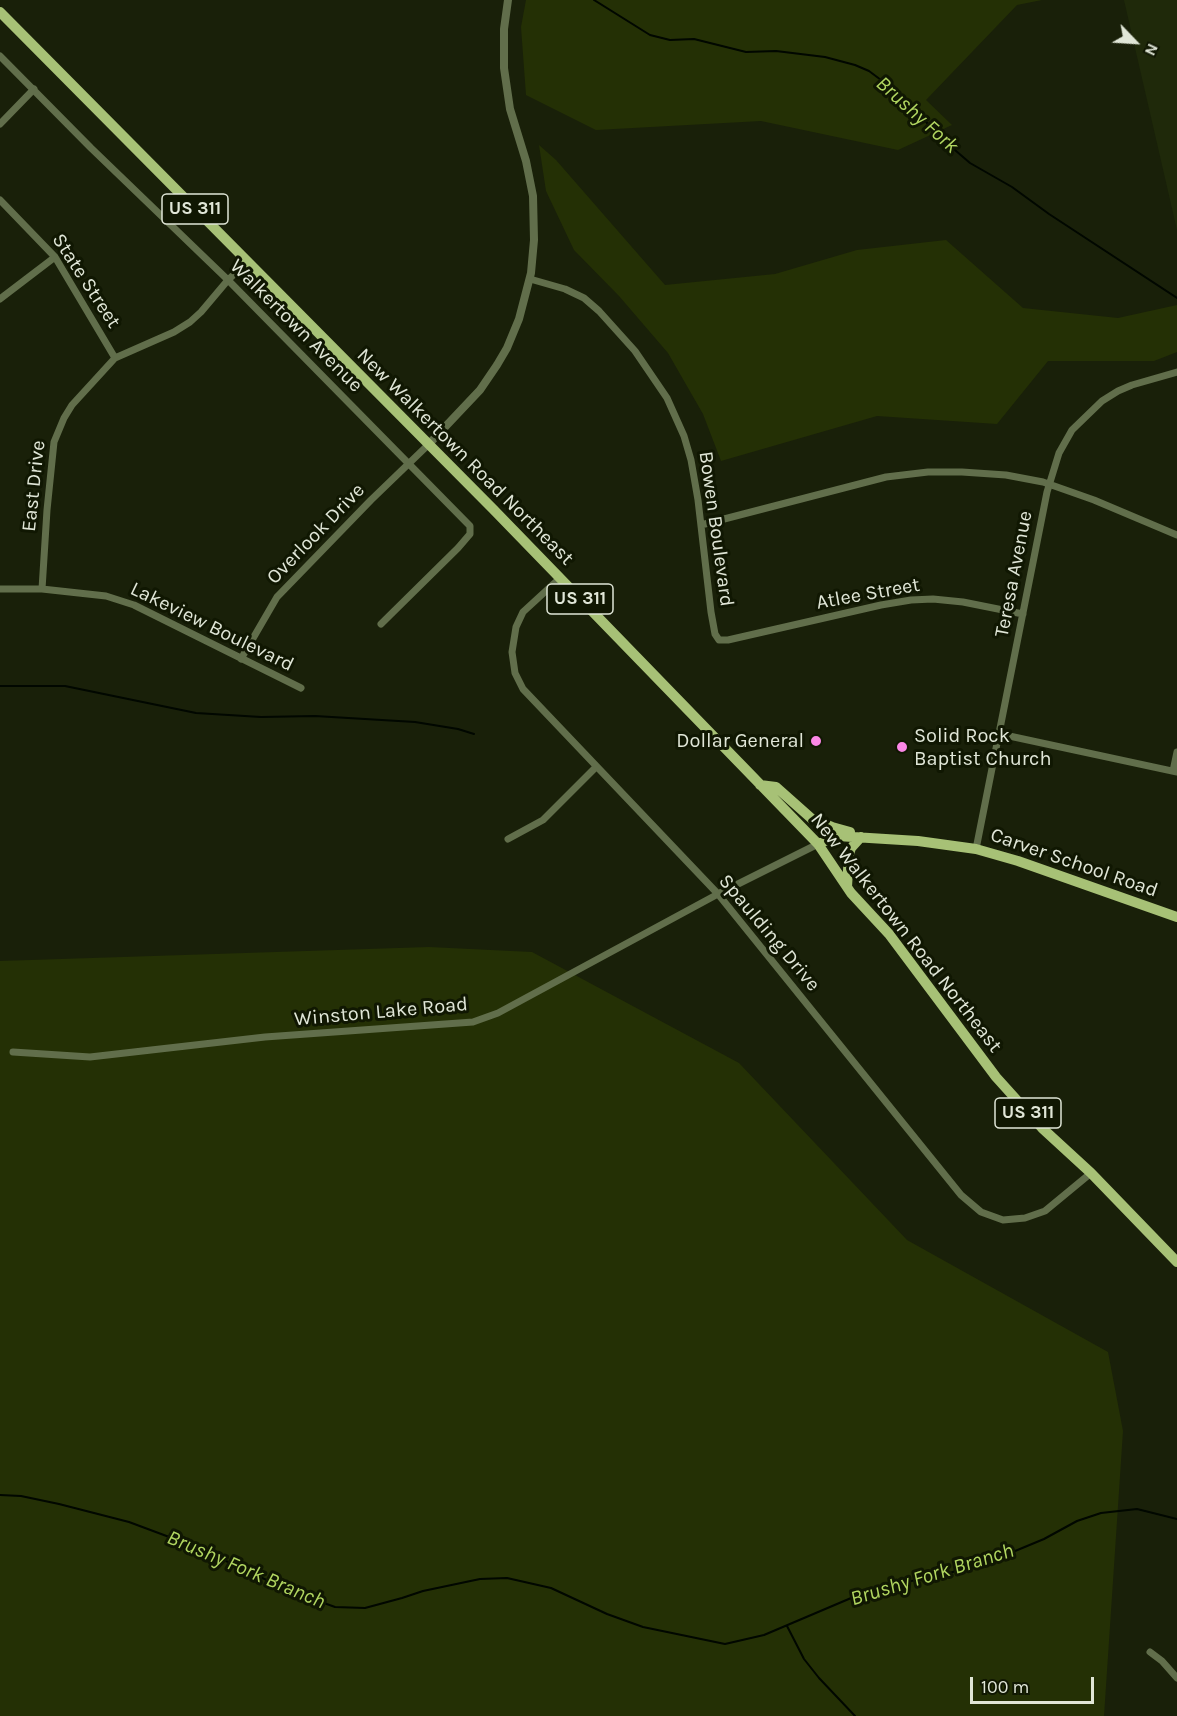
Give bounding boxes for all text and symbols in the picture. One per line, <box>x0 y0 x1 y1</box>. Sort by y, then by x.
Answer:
north arrow <box>1105 12 1165 72</box>
text: N <box>1141 41 1163 59</box>
water label: Brushy Fork <box>870 71 964 159</box>
road number: US 311 <box>162 194 228 224</box>
street label: State Street <box>47 229 125 333</box>
street label: Walkertown Avenue <box>225 255 367 397</box>
street label: New Walkertown Road Northeast <box>351 343 579 571</box>
street label: East Drive <box>17 439 51 533</box>
street label: Bowen Boulevard <box>693 450 739 608</box>
street label: Overlook Drive <box>262 479 370 589</box>
street label: Teresa Avenue <box>990 509 1038 639</box>
street label: Atlee Street <box>814 573 922 615</box>
street label: Lakeview Boulevard <box>126 577 298 677</box>
road number: US 311 <box>547 584 613 614</box>
place label: Solid Rock Baptist Church <box>914 724 1051 771</box>
place label: Dollar General <box>676 729 804 753</box>
marker: Dollar General <box>809 734 823 748</box>
marker: Solid Rock Baptist Church <box>895 740 909 754</box>
street label: New Walkertown Road Northeast <box>805 809 1007 1057</box>
street label: Carver School Road <box>987 823 1161 903</box>
street label: Spaulding Drive <box>713 870 825 996</box>
street label: Winston Lake Road <box>293 992 469 1032</box>
road number: US 311 <box>995 1098 1061 1128</box>
water label: Brushy Fork Branch <box>163 1525 329 1615</box>
water label: Brushy Fork Branch <box>847 1538 1017 1612</box>
scale bar <box>973 1665 1098 1703</box>
text: 100 m <box>981 1676 1029 1698</box>

